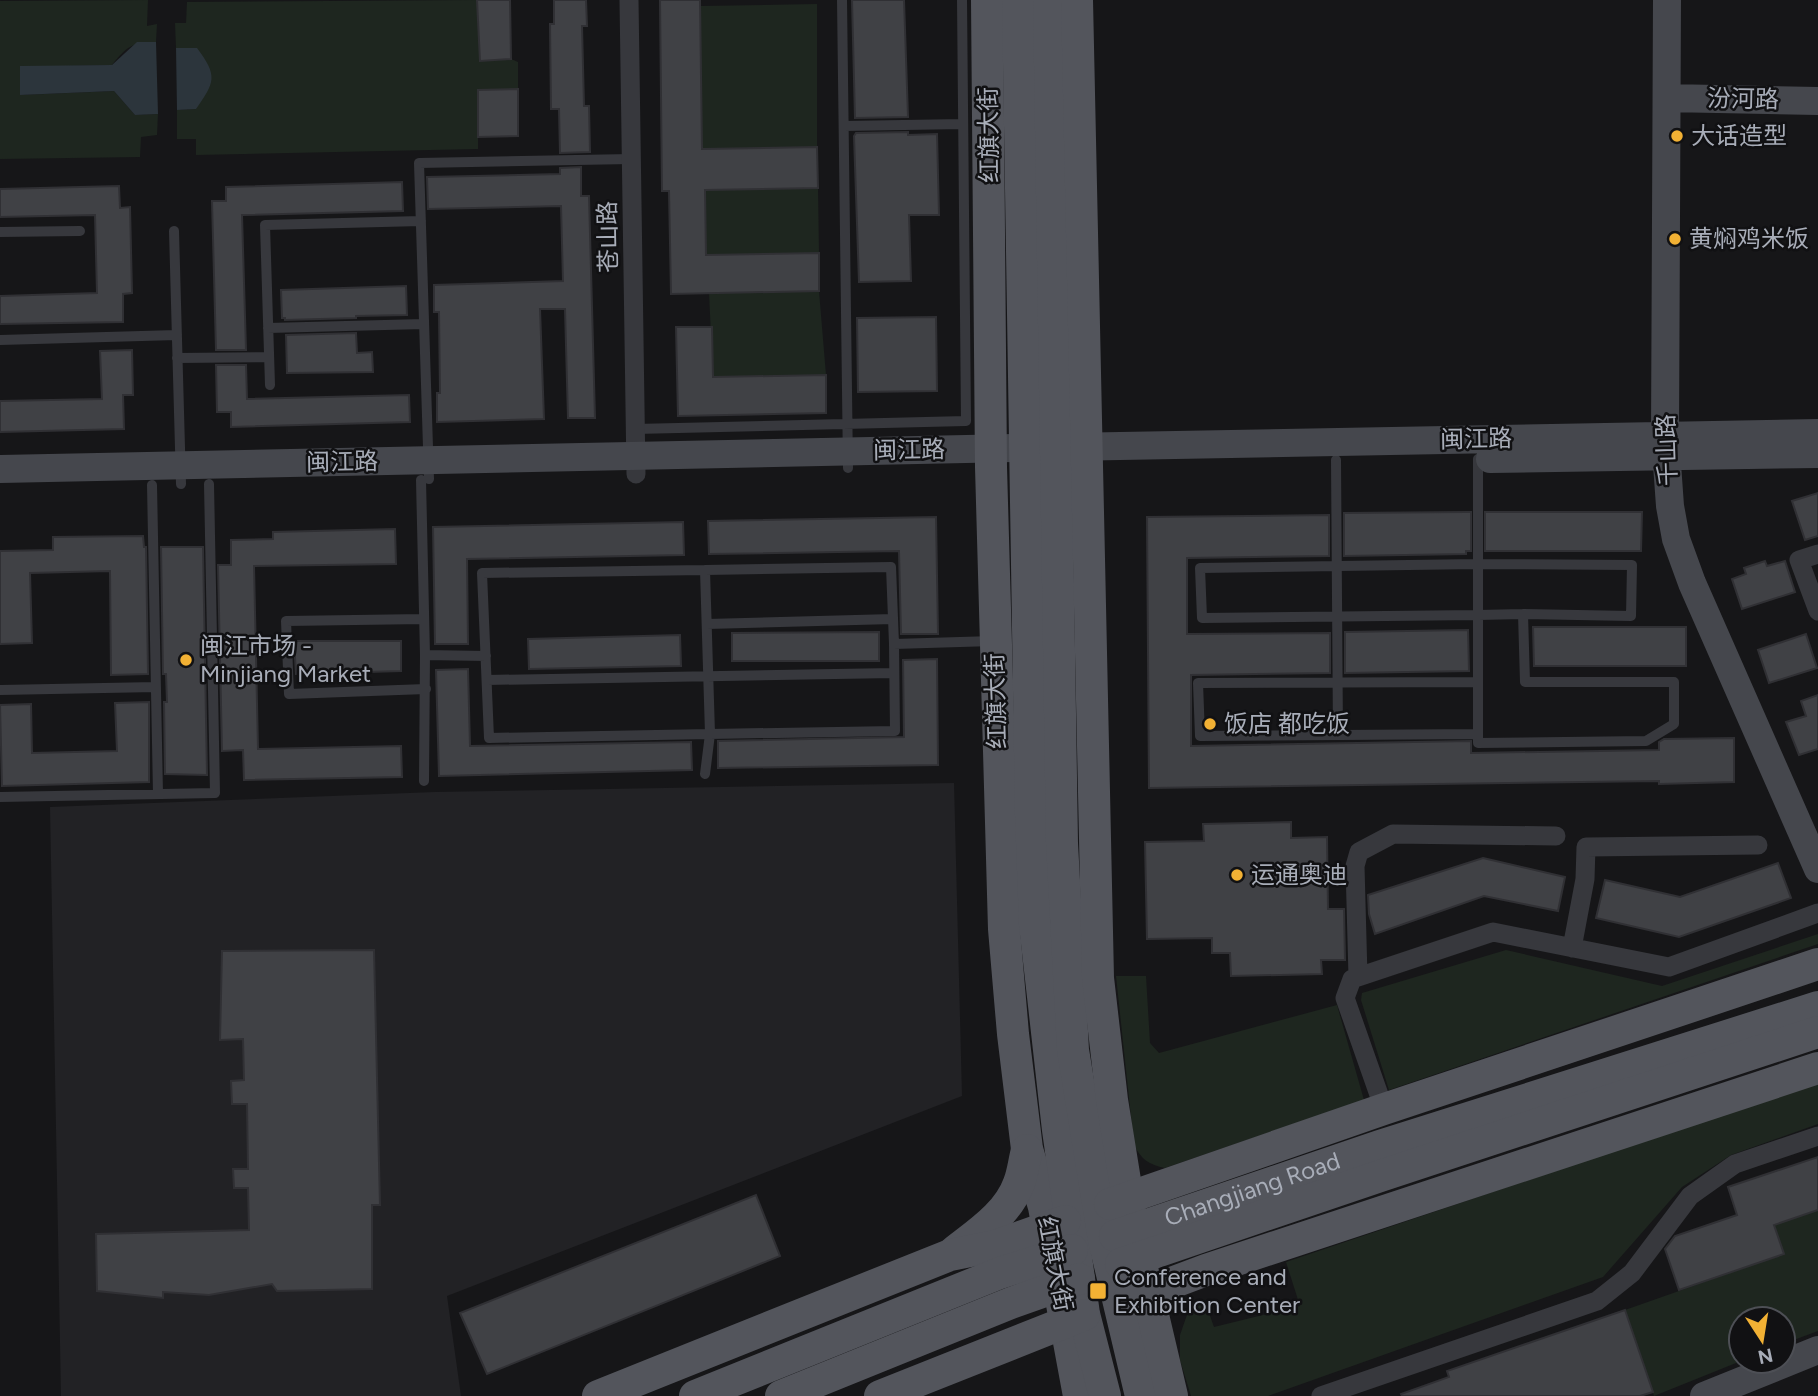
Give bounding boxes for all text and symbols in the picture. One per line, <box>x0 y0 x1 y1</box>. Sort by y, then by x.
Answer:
street label: 汾河路 <box>1707 83 1779 114</box>
street label: 红旗大街 <box>973 87 1004 183</box>
place label: 大话造型 <box>1691 121 1787 150</box>
marker: 大话造型 <box>1669 128 1685 144</box>
street label: 苍山路 <box>592 201 623 273</box>
place label: 黄焖鸡米饭 <box>1689 224 1809 253</box>
marker: 黄焖鸡米饭 <box>1667 231 1683 247</box>
street label: 千山路 <box>1651 414 1682 487</box>
street label: 闽江路 <box>1440 423 1512 454</box>
street label: 闽江路 <box>873 434 945 465</box>
street label: 闽江路 <box>306 446 378 477</box>
place label: 闽江市场 - Minjiang Market <box>200 631 371 688</box>
marker: 闽江市场 - Minjiang Market <box>178 652 194 668</box>
street label: 红旗大街 <box>979 653 1012 749</box>
place label: 饭店 都吃饭 <box>1224 709 1350 738</box>
marker: 饭店 都吃饭 <box>1202 716 1218 732</box>
place label: 运通奥迪 <box>1251 860 1347 889</box>
marker: 运通奥迪 <box>1229 867 1245 883</box>
street label: Changjiang Road <box>1161 1146 1344 1232</box>
street label: 红旗大街 <box>1032 1214 1079 1314</box>
place label: Conference and Exhibition Center <box>1114 1262 1300 1319</box>
marker: Conference and Exhibition Center <box>1088 1281 1108 1301</box>
north arrow <box>1727 1305 1797 1375</box>
text: N <box>1756 1343 1775 1369</box>

